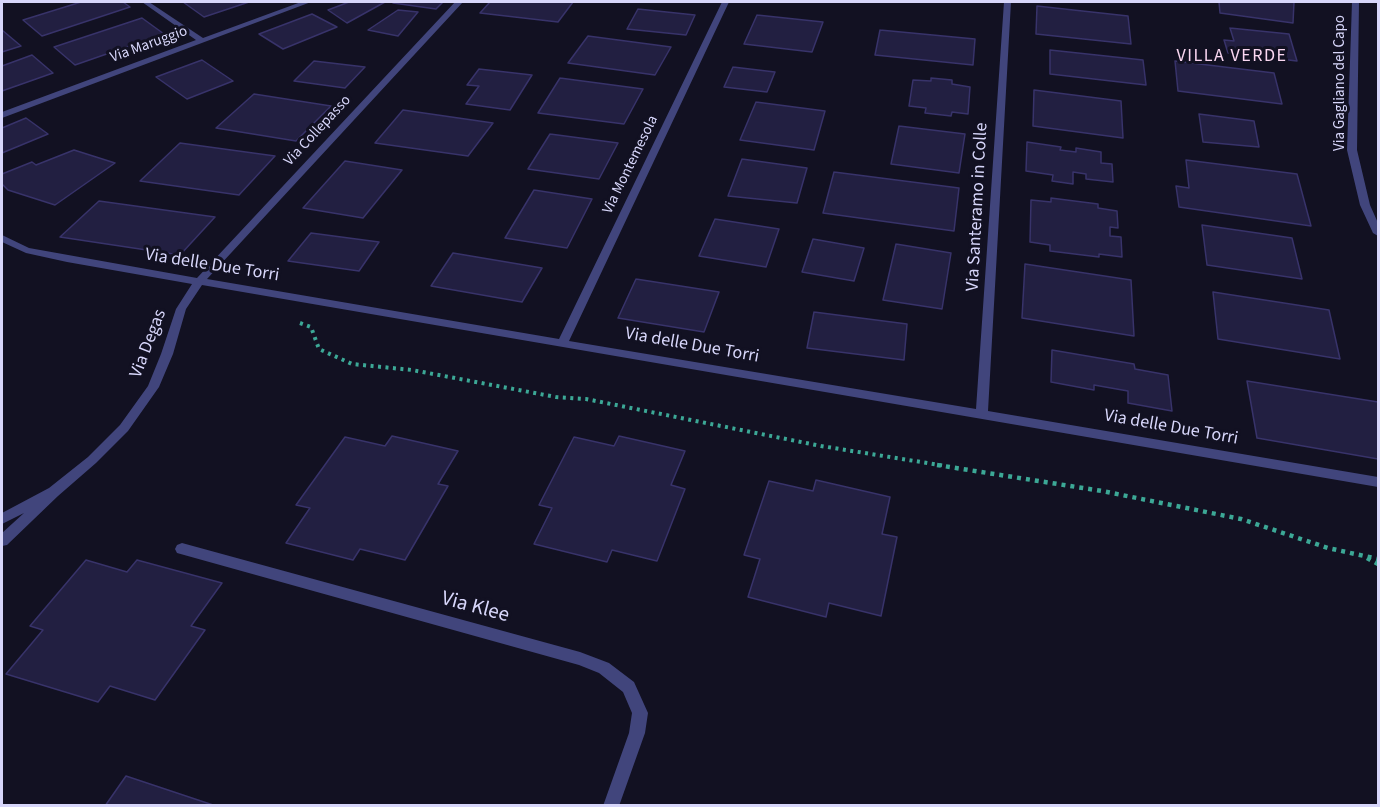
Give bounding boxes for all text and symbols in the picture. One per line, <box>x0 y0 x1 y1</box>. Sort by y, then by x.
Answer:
street label: Via Gagliano del Capo <box>1332 15 1350 151</box>
street label: Via Maruggio <box>108 23 190 67</box>
district label: VILLA VERDE <box>1177 46 1287 68</box>
street label: Via Collepasso <box>281 92 355 170</box>
street label: Via Montemesola <box>599 113 663 217</box>
street label: Via Santeramo in Colle <box>963 122 993 292</box>
street label: Via delle Due Torri <box>143 245 281 287</box>
street label: Via Degas <box>126 307 172 381</box>
street label: Via delle Due Torri <box>623 324 761 368</box>
street label: Via delle Due Torri <box>1102 406 1240 450</box>
street label: Via Klee <box>438 587 512 629</box>

